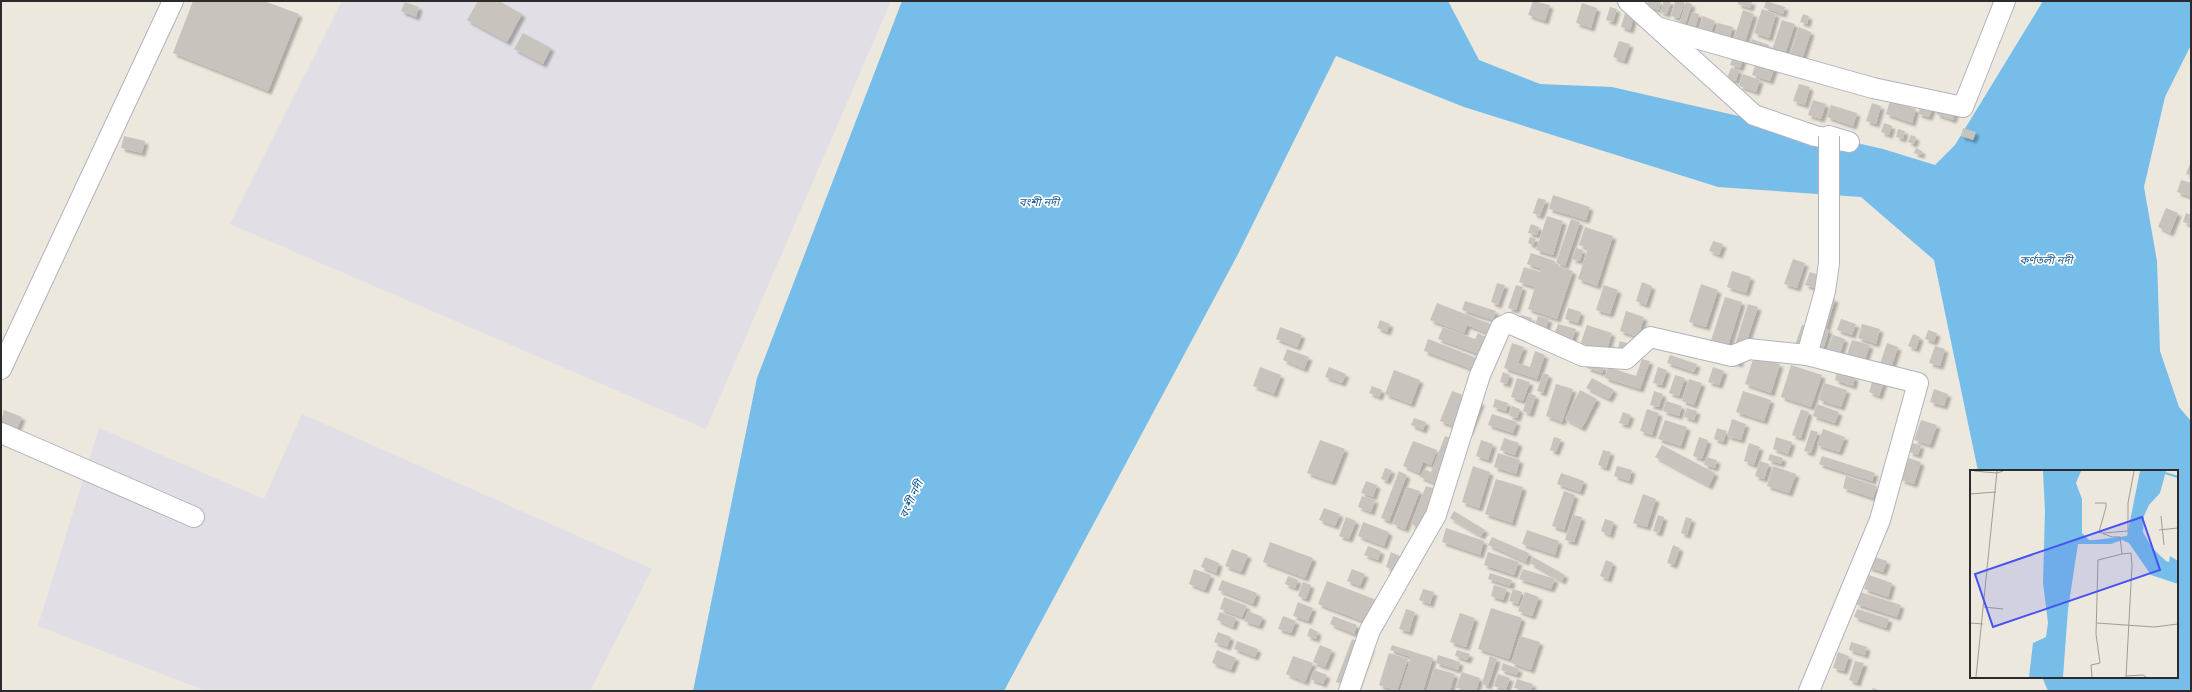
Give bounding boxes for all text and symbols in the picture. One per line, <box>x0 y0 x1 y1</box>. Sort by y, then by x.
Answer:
water label: বংশী নদী <box>1019 196 1061 209</box>
water label: কর্ণতলী নদী <box>2020 253 2074 267</box>
inset map <box>1970 470 2178 678</box>
water label: বংশী নদী <box>897 476 927 520</box>

